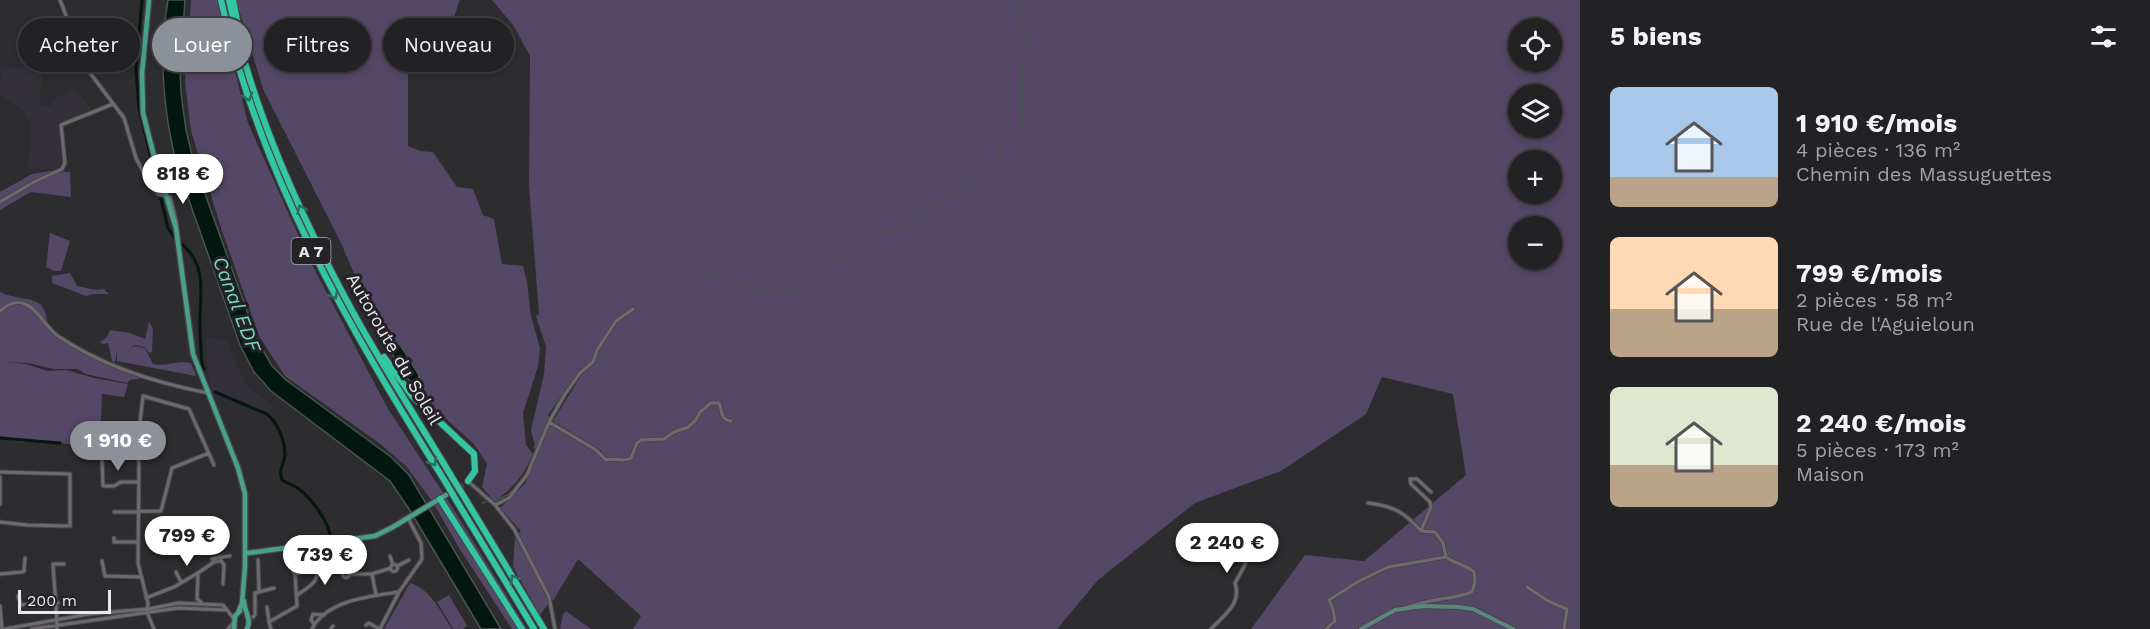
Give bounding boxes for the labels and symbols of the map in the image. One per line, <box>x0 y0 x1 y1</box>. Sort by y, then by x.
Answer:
one-way arrow <box>240 91 253 102</box>
pin: 818 € <box>141 154 225 205</box>
one-way arrow <box>296 204 308 215</box>
road number: A 7 <box>292 238 330 264</box>
water label: Canal EDF <box>208 253 267 356</box>
street label: Autoroute du Soleil <box>343 269 447 429</box>
one-way arrow <box>327 288 338 299</box>
pin: 1 910 € <box>63 421 173 472</box>
one-way arrow <box>425 456 436 467</box>
pin: 799 € <box>145 516 229 567</box>
pin: 2 240 € <box>1172 523 1282 574</box>
pin: 739 € <box>283 535 367 586</box>
one-way arrow <box>509 575 521 585</box>
scale bar <box>18 587 111 614</box>

